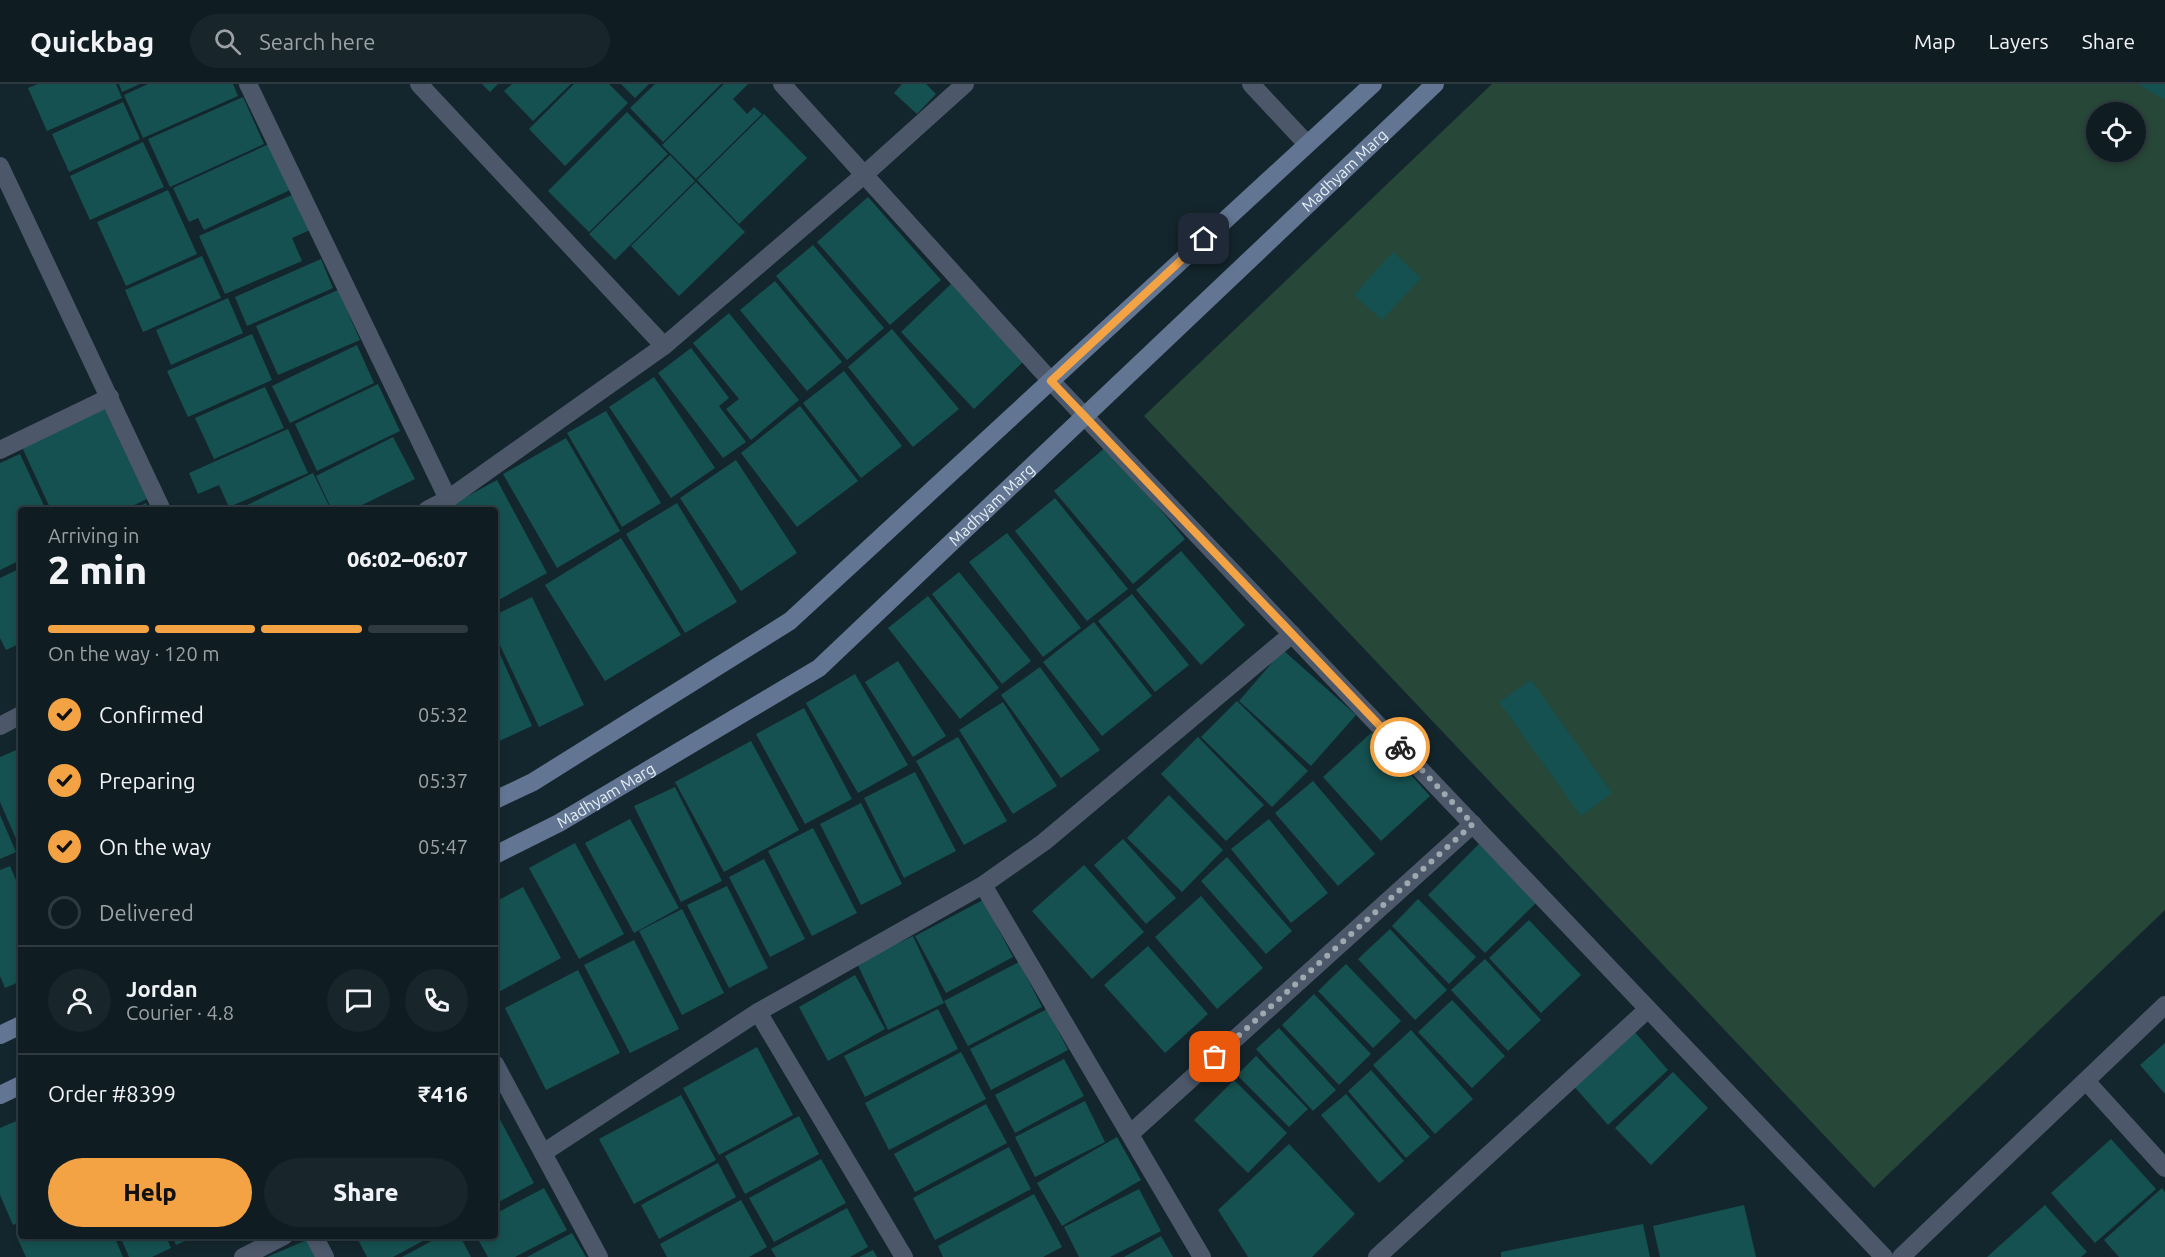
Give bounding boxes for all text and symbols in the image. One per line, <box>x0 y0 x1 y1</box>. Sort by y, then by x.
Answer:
search box <box>190 14 610 68</box>
icon: search <box>211 25 244 58</box>
text: Quickbag <box>30 26 154 57</box>
text: Search here <box>259 29 375 54</box>
text: Map <box>1914 29 1955 53</box>
text: Layers <box>1988 29 2049 53</box>
text: Share <box>2082 29 2135 53</box>
map controls <box>2086 102 2146 162</box>
button: locate <box>2086 102 2146 162</box>
street label: Madhyam Marg <box>1298 125 1391 215</box>
pin <box>1178 213 1229 264</box>
icon: home <box>1187 222 1220 255</box>
street label: Madhyam Marg <box>945 460 1038 549</box>
text: Arriving in <box>48 524 139 547</box>
text: 06:02–06:07 <box>347 546 468 571</box>
text: 2 min <box>48 548 147 591</box>
text: On the way · 120 m <box>48 642 220 665</box>
icon: check <box>48 698 81 731</box>
text: Confirmed <box>99 702 204 727</box>
text: 05:32 <box>418 703 468 726</box>
courier <box>1370 717 1430 777</box>
icon: bike <box>1384 731 1417 764</box>
street label: Madhyam Marg <box>553 759 658 831</box>
icon: check <box>48 764 81 797</box>
text: Preparing <box>99 768 196 793</box>
text: 05:37 <box>418 769 468 792</box>
icon: check <box>48 830 81 863</box>
text: On the way <box>99 834 211 859</box>
text: 05:47 <box>418 835 468 858</box>
text: Delivered <box>99 900 194 925</box>
button: person <box>48 969 111 1032</box>
button: chat <box>327 969 390 1032</box>
button: phone <box>405 969 468 1032</box>
text: Jordan <box>126 976 198 1001</box>
text: Courier · 4.8 <box>126 1001 234 1024</box>
pin <box>1189 1031 1240 1082</box>
icon: bag <box>1198 1040 1231 1073</box>
text: Order #8399 <box>48 1081 176 1106</box>
text: ₹416 <box>418 1081 468 1106</box>
button: Help <box>48 1158 252 1227</box>
button: Share <box>264 1158 468 1227</box>

